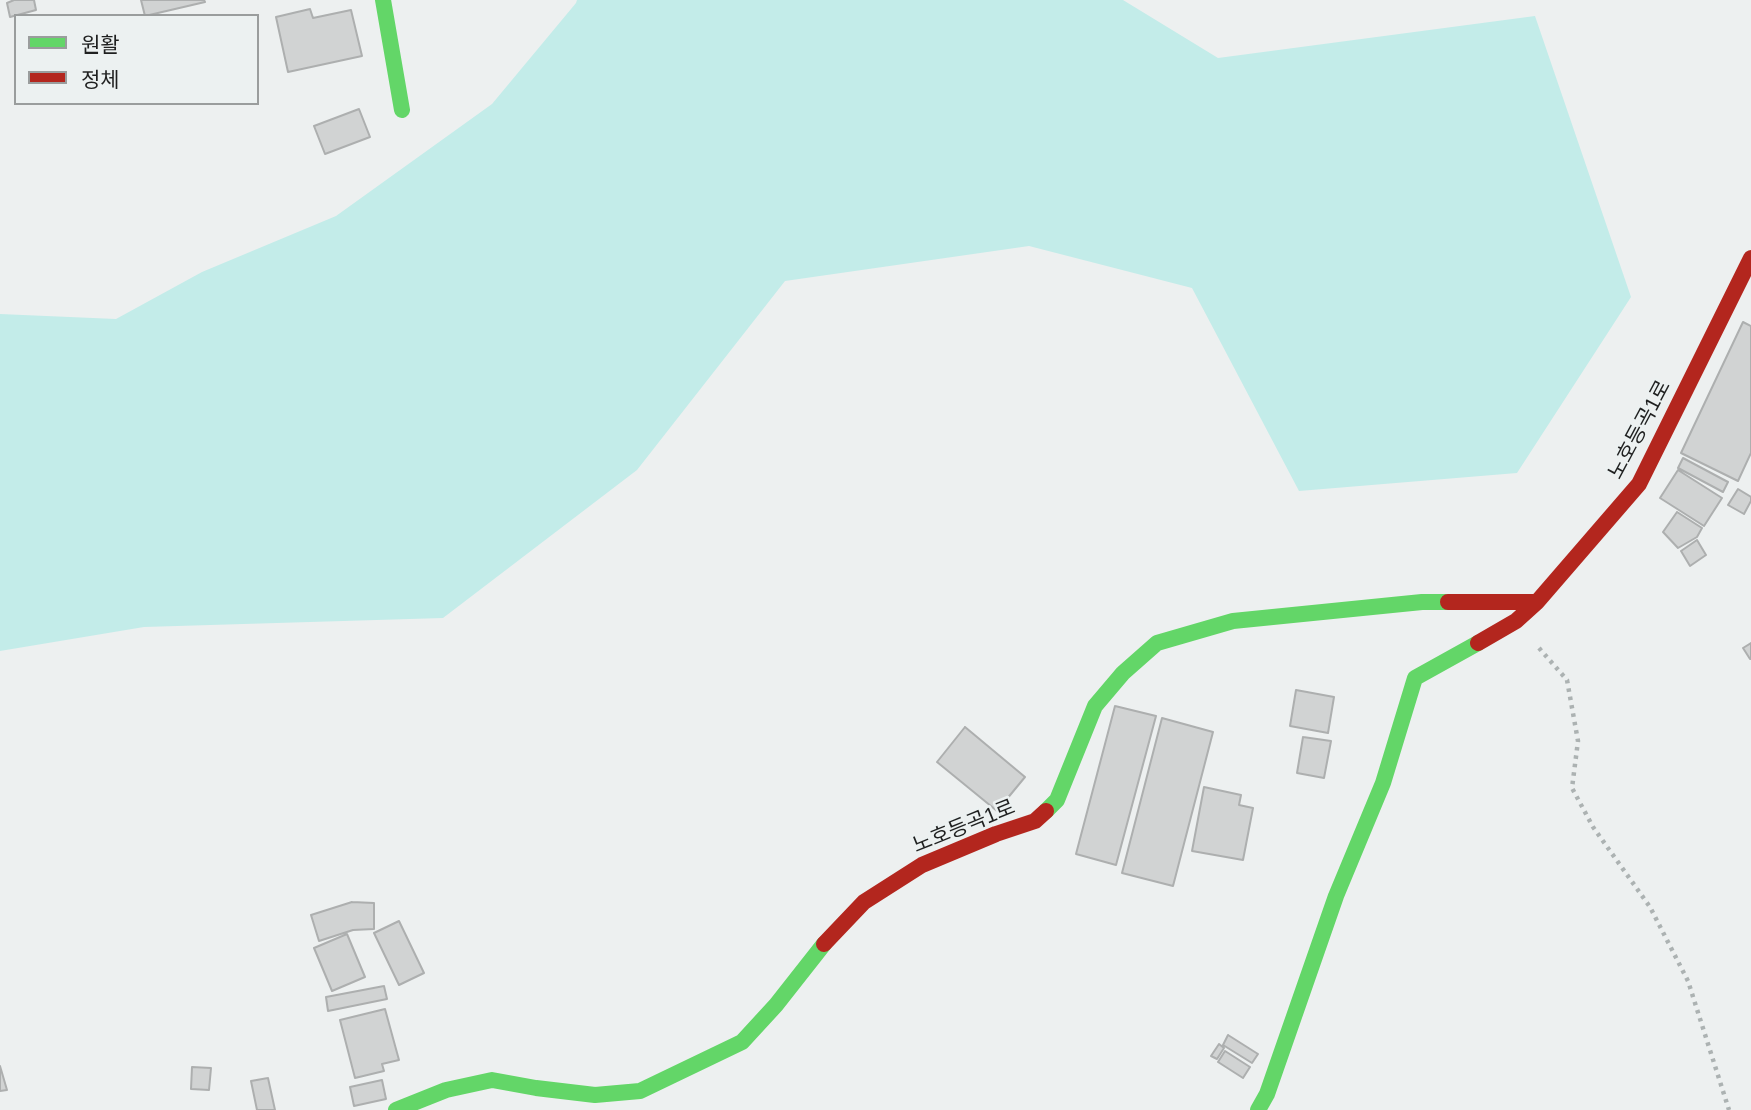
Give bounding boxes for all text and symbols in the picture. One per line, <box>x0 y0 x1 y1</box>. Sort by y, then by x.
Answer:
legend <box>14 14 259 105</box>
text: 원활 <box>81 33 120 56</box>
text: 정체 <box>81 68 120 91</box>
street label: 노호등곡1로 <box>1603 376 1677 484</box>
street label: 노호등곡1로 <box>909 795 1019 859</box>

